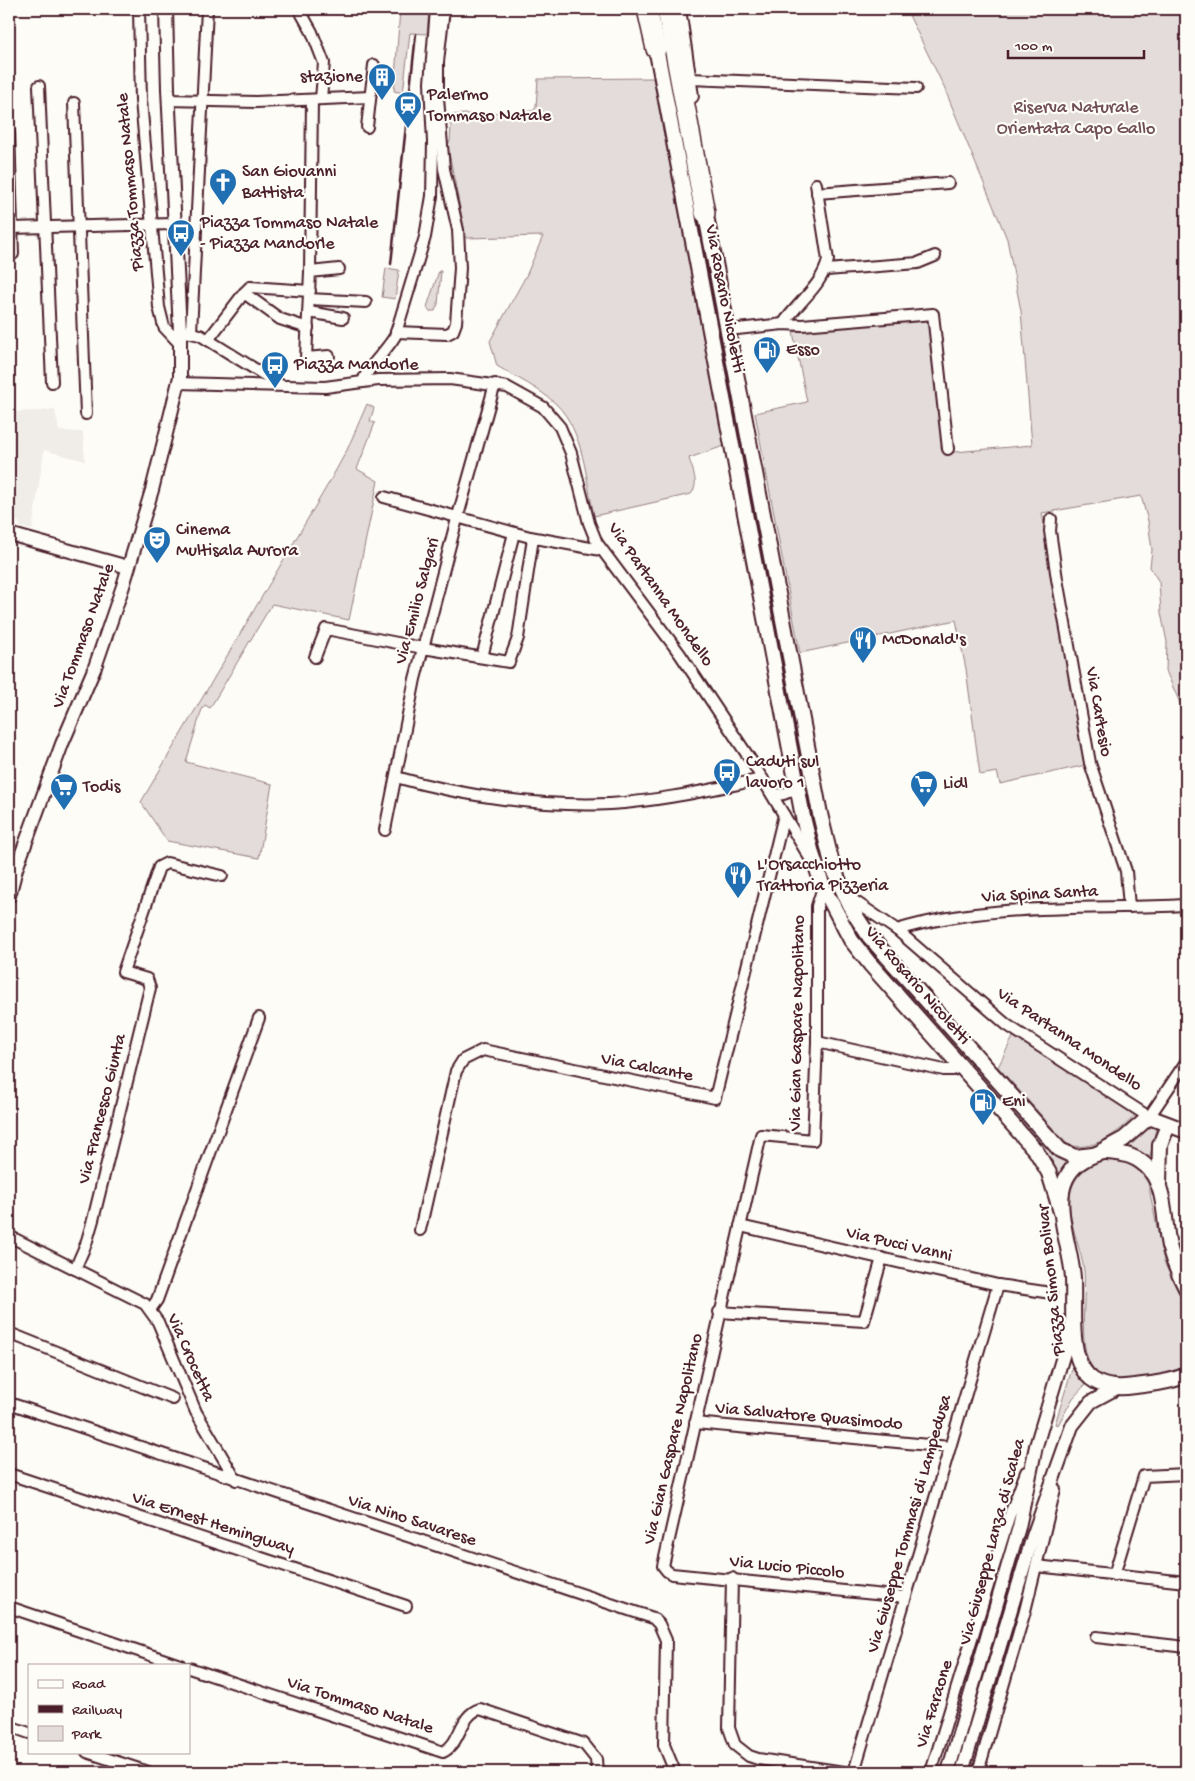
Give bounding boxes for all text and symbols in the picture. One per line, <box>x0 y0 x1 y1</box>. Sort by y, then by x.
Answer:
scale bar <box>1008 28 1144 60</box>
text: 100 m <box>1014 38 1053 56</box>
building icon: stazione <box>367 62 397 101</box>
place label: stazione <box>300 67 364 88</box>
place label: Palermo Tommaso Natale <box>426 85 552 127</box>
station icon: Palermo Tommaso Natale <box>393 90 423 129</box>
street label: Piazza Tommaso Natale <box>113 92 149 273</box>
park label: Riserva Naturale Orientata Capo Gallo <box>997 98 1155 140</box>
place label: San Giovanni Battista <box>241 162 337 204</box>
church icon: San Giovanni Battista <box>208 167 238 206</box>
place label: Piazza Tommaso Natale - Piazza Mandorle <box>199 213 379 255</box>
bus stop icon: Piazza Tommaso Natale - Piazza Mandorle <box>166 218 196 257</box>
street label: Via Rosario Nicoletti <box>699 222 749 375</box>
fuel station icon: Esso <box>752 335 782 374</box>
place label: Esso <box>786 340 820 361</box>
bus stop icon: Piazza Mandorle <box>260 350 290 389</box>
place label: Piazza Mandorle <box>293 355 419 376</box>
street label: Via Partanna Mondello <box>602 518 718 671</box>
place label: Cinema Multisala Aurora <box>176 520 299 562</box>
theatre icon: Cinema Multisala Aurora <box>142 525 172 564</box>
street label: Via Emilio Salgari <box>391 535 445 668</box>
street label: Via Tommaso Natale <box>48 560 120 712</box>
restaurant icon: McDonald's <box>848 625 878 664</box>
place label: McDonald's <box>882 630 967 651</box>
street label: Via Cartesio <box>1080 664 1116 759</box>
place label: Caduti sul lavoro 1 <box>746 752 819 794</box>
bus stop icon: Caduti sul lavoro 1 <box>712 757 742 796</box>
supermarket icon: Lidl <box>909 769 939 808</box>
supermarket icon: Todis <box>49 772 79 811</box>
place label: Lidl <box>943 774 968 795</box>
place label: Todis <box>82 777 122 798</box>
place label: L'Orsacchiotto Trattoria Pizzeria <box>756 855 889 897</box>
restaurant icon: L'Orsacchiotto Trattoria Pizzeria <box>723 860 753 899</box>
street label: Via Spina Santa <box>980 881 1100 909</box>
street label: Via Gian Gaspare Napolitano <box>786 915 810 1132</box>
street label: Via Rosario Nicoletti <box>859 922 974 1050</box>
street label: Via Partanna Mondello <box>992 983 1146 1096</box>
street label: Via Francesco Giunta <box>74 1031 132 1187</box>
street label: Via Calcante <box>598 1049 695 1087</box>
fuel station icon: Eni <box>968 1087 998 1126</box>
place label: Eni <box>1002 1092 1026 1113</box>
street label: Piazza Simon Bolivar <box>1033 1202 1070 1358</box>
street label: Via Pucci Vanni <box>843 1222 954 1267</box>
street label: Via Crocetta <box>161 1310 219 1406</box>
street label: Via Gian Gaspare Napolitano <box>639 1331 709 1548</box>
street label: Via Giuseppe Tommasi di Lampedusa <box>863 1392 957 1656</box>
street label: Via Salvatore Quasimodo <box>713 1398 904 1436</box>
street label: Via Giuseppe Lanza di Scalea <box>955 1436 1031 1648</box>
street label: Via Ernest Hemingway <box>128 1487 297 1560</box>
street label: Via Nino Savarese <box>344 1490 480 1552</box>
street label: Via Lucio Piccolo <box>727 1551 846 1584</box>
street label: Via Faraone <box>911 1657 959 1752</box>
legend <box>28 1664 190 1754</box>
street label: Via Tommaso Natale <box>283 1672 436 1740</box>
text: Road <box>72 1676 106 1694</box>
text: Railway <box>72 1702 123 1720</box>
text: Park <box>71 1726 102 1744</box>

